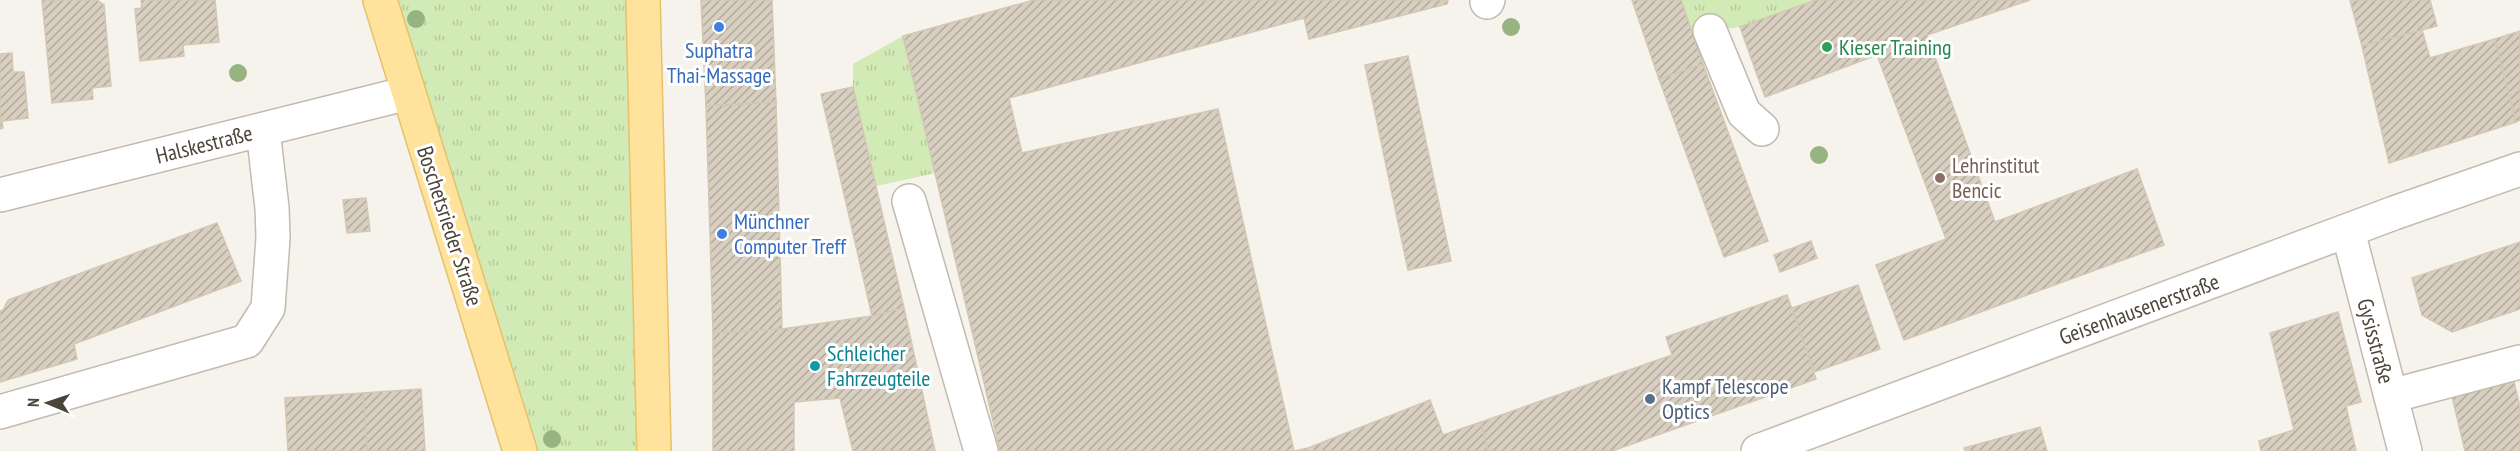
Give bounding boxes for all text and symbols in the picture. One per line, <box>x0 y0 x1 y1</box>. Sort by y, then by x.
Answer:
marker: Suphatra Thai-Massage <box>712 20 726 34</box>
place label: Kieser Training <box>1839 33 1952 61</box>
place label: Suphatra Thai-Massage <box>667 36 771 89</box>
marker: Kieser Training <box>1820 40 1834 54</box>
street label: Halskestraße <box>153 118 255 170</box>
street label: Boschetsrieder Straße <box>411 142 489 310</box>
place label: Lehrinstitut Bencic <box>1952 151 2039 204</box>
marker: Lehrinstitut Bencic <box>1933 171 1947 185</box>
place label: Münchner Computer Treff <box>734 207 847 260</box>
marker: Münchner Computer Treff <box>715 227 729 241</box>
street label: Geisenhausenerstraße <box>2055 267 2223 351</box>
street label: Gysisstraße <box>2351 295 2401 387</box>
place label: Schleicher Fahrzeugteile <box>827 339 930 392</box>
marker: Schleicher Fahrzeugteile <box>808 359 822 373</box>
place label: Kampf Telescope Optics <box>1662 372 1789 425</box>
north arrow <box>18 373 78 433</box>
marker: Kampf Telescope Optics <box>1643 392 1657 406</box>
text: N <box>23 398 43 407</box>

